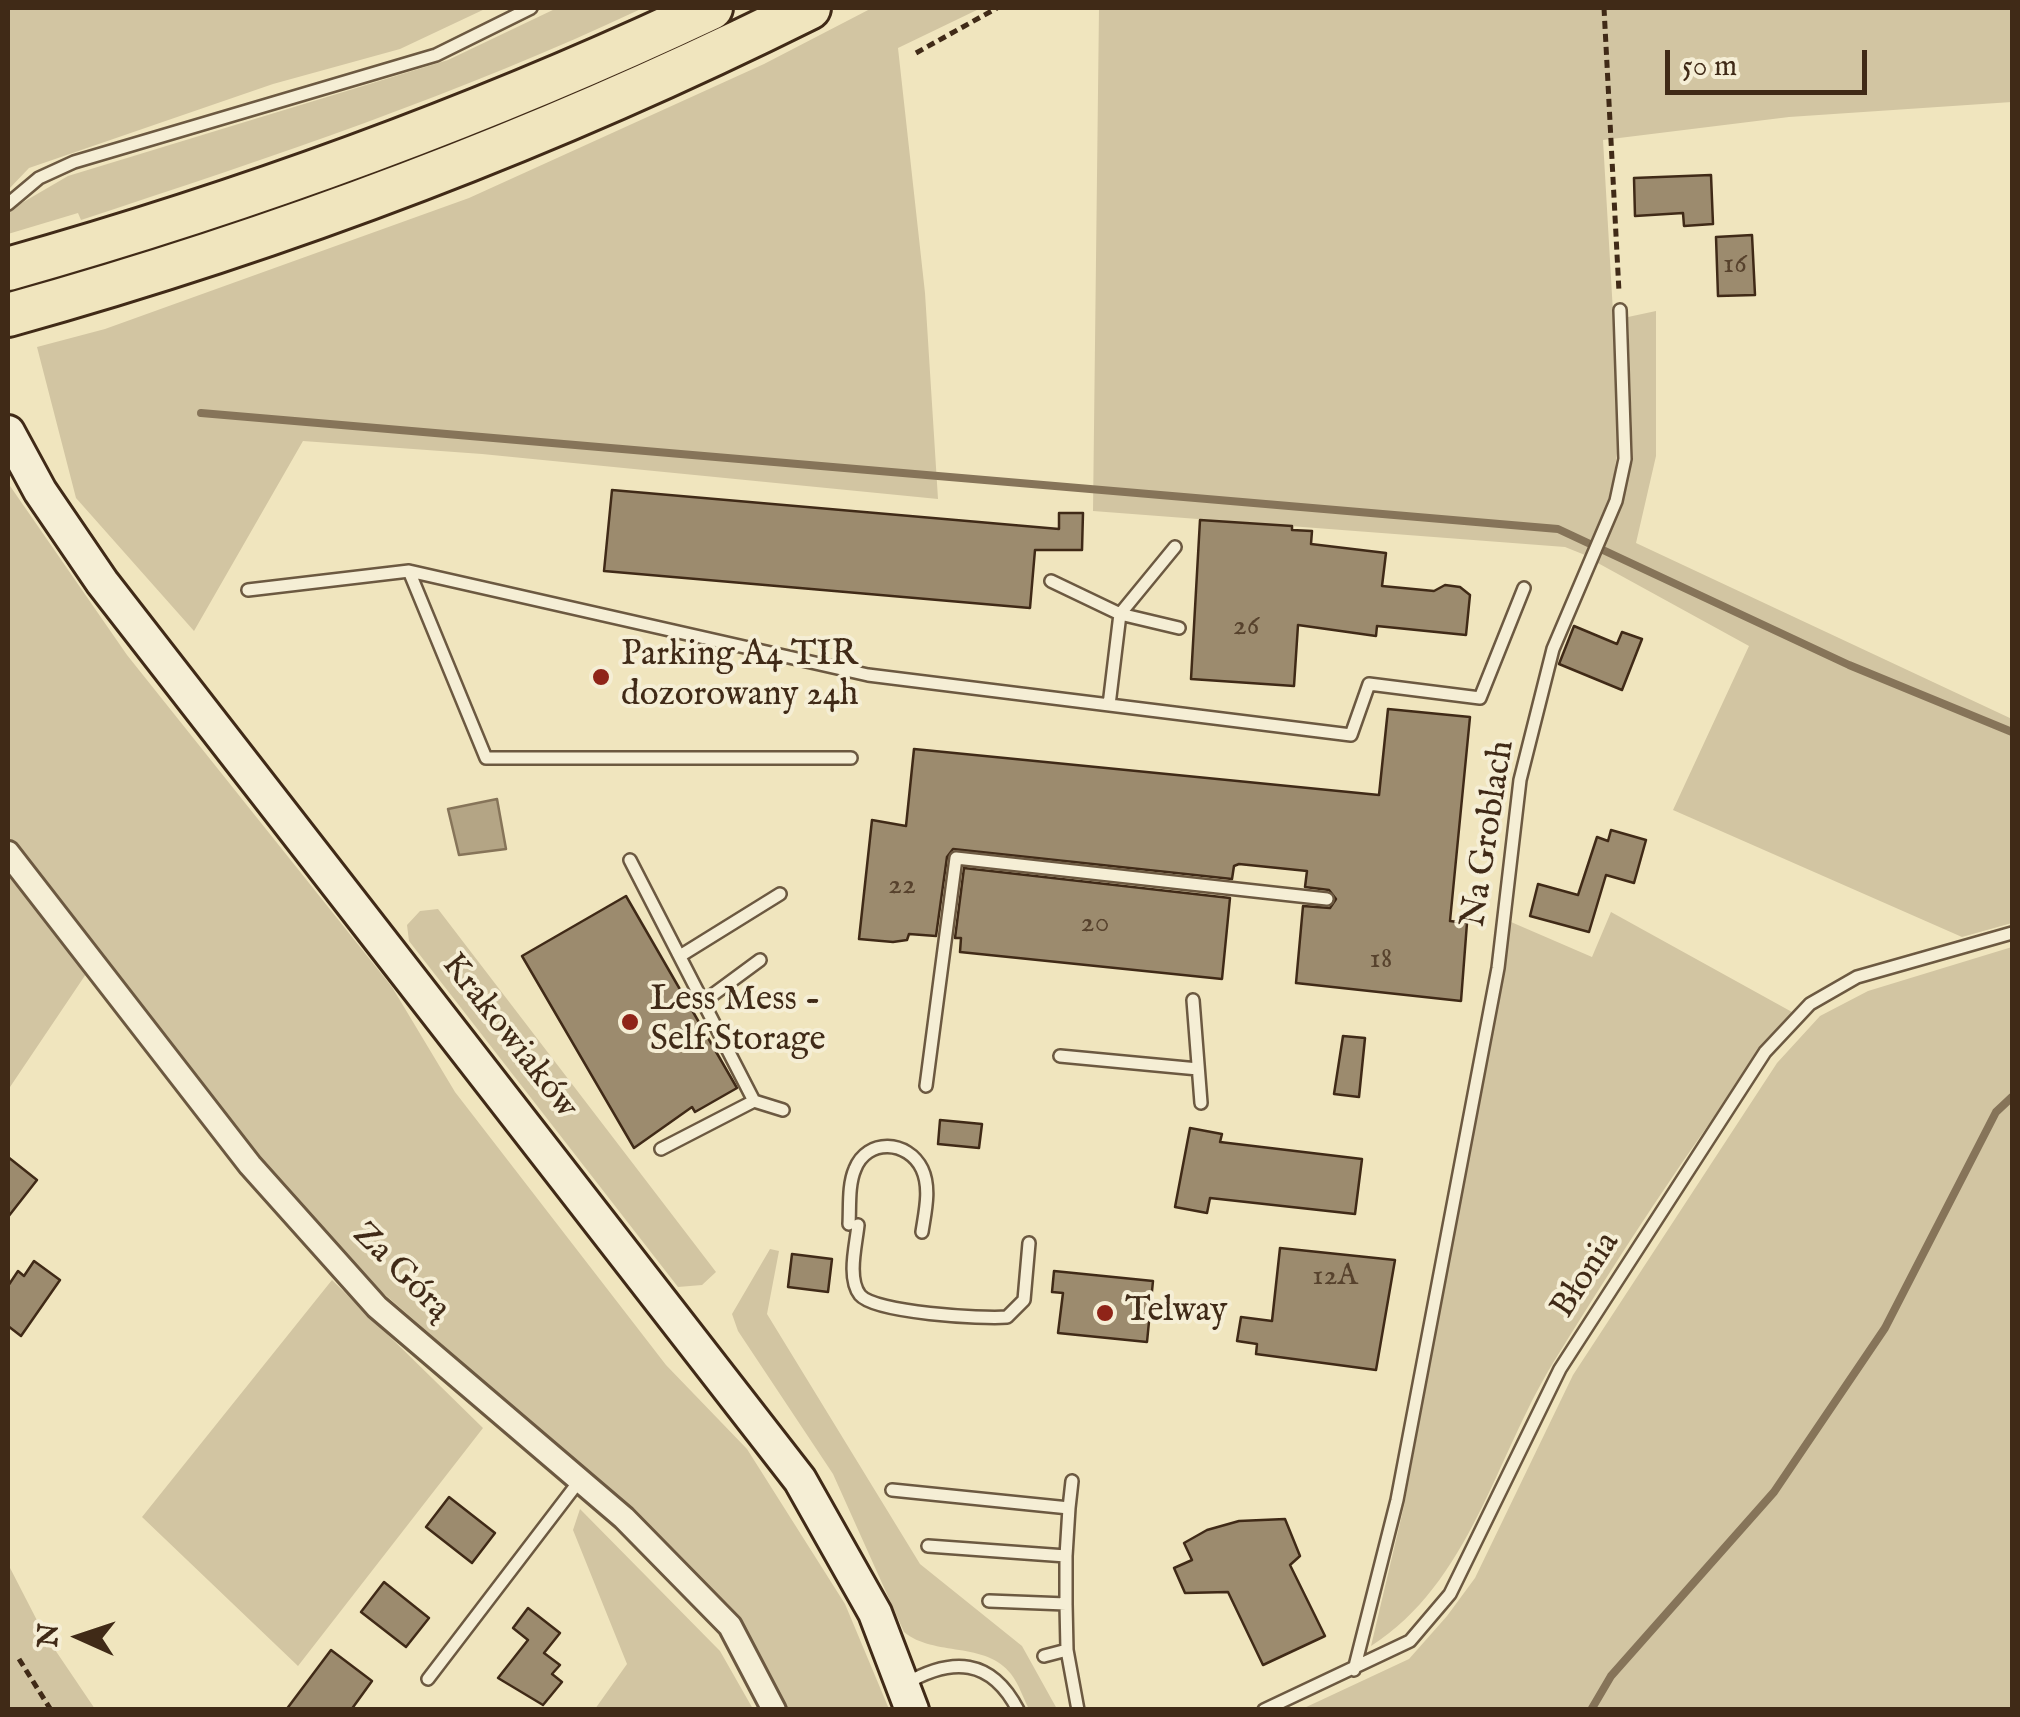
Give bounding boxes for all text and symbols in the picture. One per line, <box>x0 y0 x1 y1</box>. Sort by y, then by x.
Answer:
scale bar <box>1670 30 1872 92</box>
text: 50 m <box>1682 48 1737 86</box>
house number: 16 <box>1723 248 1747 284</box>
house number: 26 <box>1233 610 1259 646</box>
place label: Parking A4 TIR dozorowany 24h <box>621 636 858 718</box>
marker: Parking A4 TIR dozorowany 24h <box>590 666 612 688</box>
street label: Na Groblach <box>1455 738 1525 930</box>
house number: 22 <box>888 869 916 905</box>
house number: 20 <box>1081 907 1109 943</box>
house number: 18 <box>1370 943 1392 979</box>
street label: Krakowiaków <box>431 946 585 1128</box>
place label: Less Mess - Self Storage <box>650 981 826 1063</box>
marker: Less Mess - Self Storage <box>619 1011 641 1033</box>
street label: Za Górą <box>342 1215 458 1331</box>
street label: Błonia <box>1544 1225 1630 1327</box>
house number: 12A <box>1312 1260 1358 1296</box>
place label: Telway <box>1125 1292 1227 1334</box>
marker: Telway <box>1094 1302 1116 1324</box>
north arrow <box>30 1587 130 1687</box>
text: N <box>31 1622 68 1648</box>

